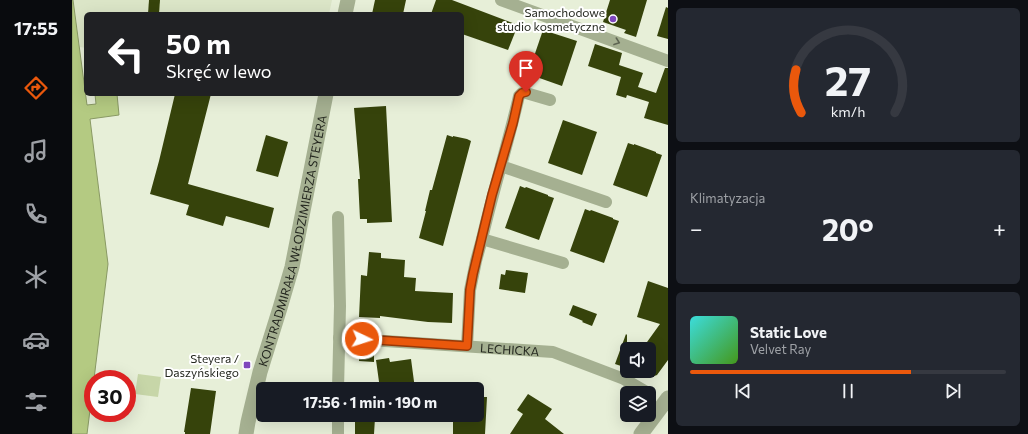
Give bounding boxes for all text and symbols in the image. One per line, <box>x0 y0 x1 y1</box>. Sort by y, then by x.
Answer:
place label: Samochodowe studio kosmetyczne <box>497 5 605 33</box>
marker: Samochodowe studio kosmetyczne <box>608 14 618 24</box>
text: 17:55 <box>14 17 58 39</box>
text: 50 m <box>166 26 231 60</box>
icon: left <box>100 28 152 80</box>
one-way arrow <box>613 38 620 46</box>
pin <box>509 51 543 92</box>
text: 27 <box>825 54 871 105</box>
icon: arrive <box>515 57 537 79</box>
text: Skręć w lewo <box>166 60 272 82</box>
icon: directions <box>22 74 50 102</box>
text: km/h <box>831 102 865 120</box>
street label: KONTRADMIRAŁA WŁODZIMIERZA STEYERA <box>255 114 329 368</box>
icon: music <box>22 137 50 165</box>
text: Klimatyzacja <box>690 190 765 206</box>
icon: phone <box>22 200 50 228</box>
text: 20° <box>822 210 874 247</box>
text: − <box>690 215 703 242</box>
text: + <box>993 215 1006 242</box>
icon: climate <box>22 263 50 291</box>
position arrow <box>341 318 383 360</box>
text: Static Love <box>750 323 827 341</box>
icon: car <box>22 326 50 354</box>
street label: LECHICKA <box>480 340 540 358</box>
text: Velvet Ray <box>750 341 811 357</box>
map controls <box>620 342 656 422</box>
button: sound <box>620 342 656 378</box>
place label: Steyera / Daszyńskiego <box>164 351 239 379</box>
marker: Steyera / Daszyńskiego <box>242 360 252 370</box>
speed limit sign: 30 <box>84 370 136 422</box>
icon: previous <box>732 380 754 402</box>
icon: pause <box>837 380 859 402</box>
icon: next <box>942 380 964 402</box>
button: layers <box>620 386 656 422</box>
icon: filters <box>22 388 50 416</box>
text: 17:56 · 1 min · 190 m <box>303 393 437 411</box>

